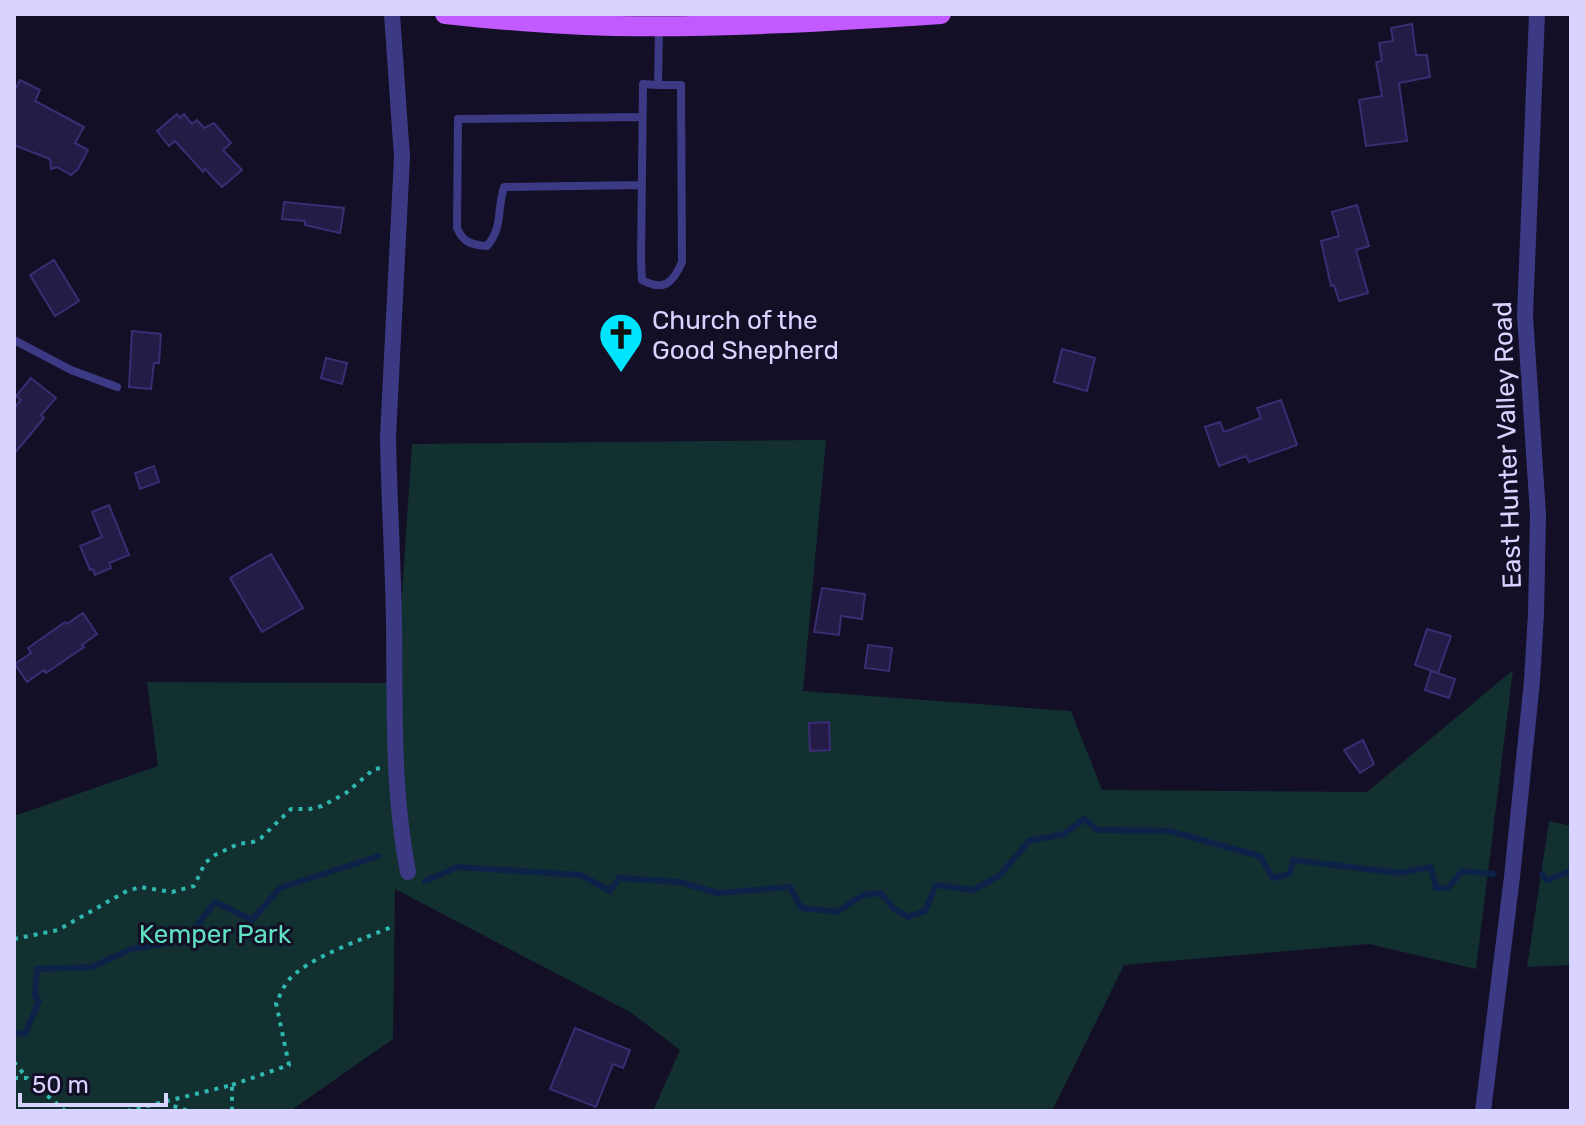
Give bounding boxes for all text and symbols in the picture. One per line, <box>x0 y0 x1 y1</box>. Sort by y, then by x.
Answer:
street label: East Hunter Valley Road <box>1487 301 1528 589</box>
place label: Church of the Good Shepherd <box>652 305 839 366</box>
church icon: Church of the Good Shepherd <box>597 311 645 374</box>
park label: Kemper Park <box>139 919 292 950</box>
scale bar <box>20 1057 166 1107</box>
text: 50 m <box>32 1071 89 1099</box>

